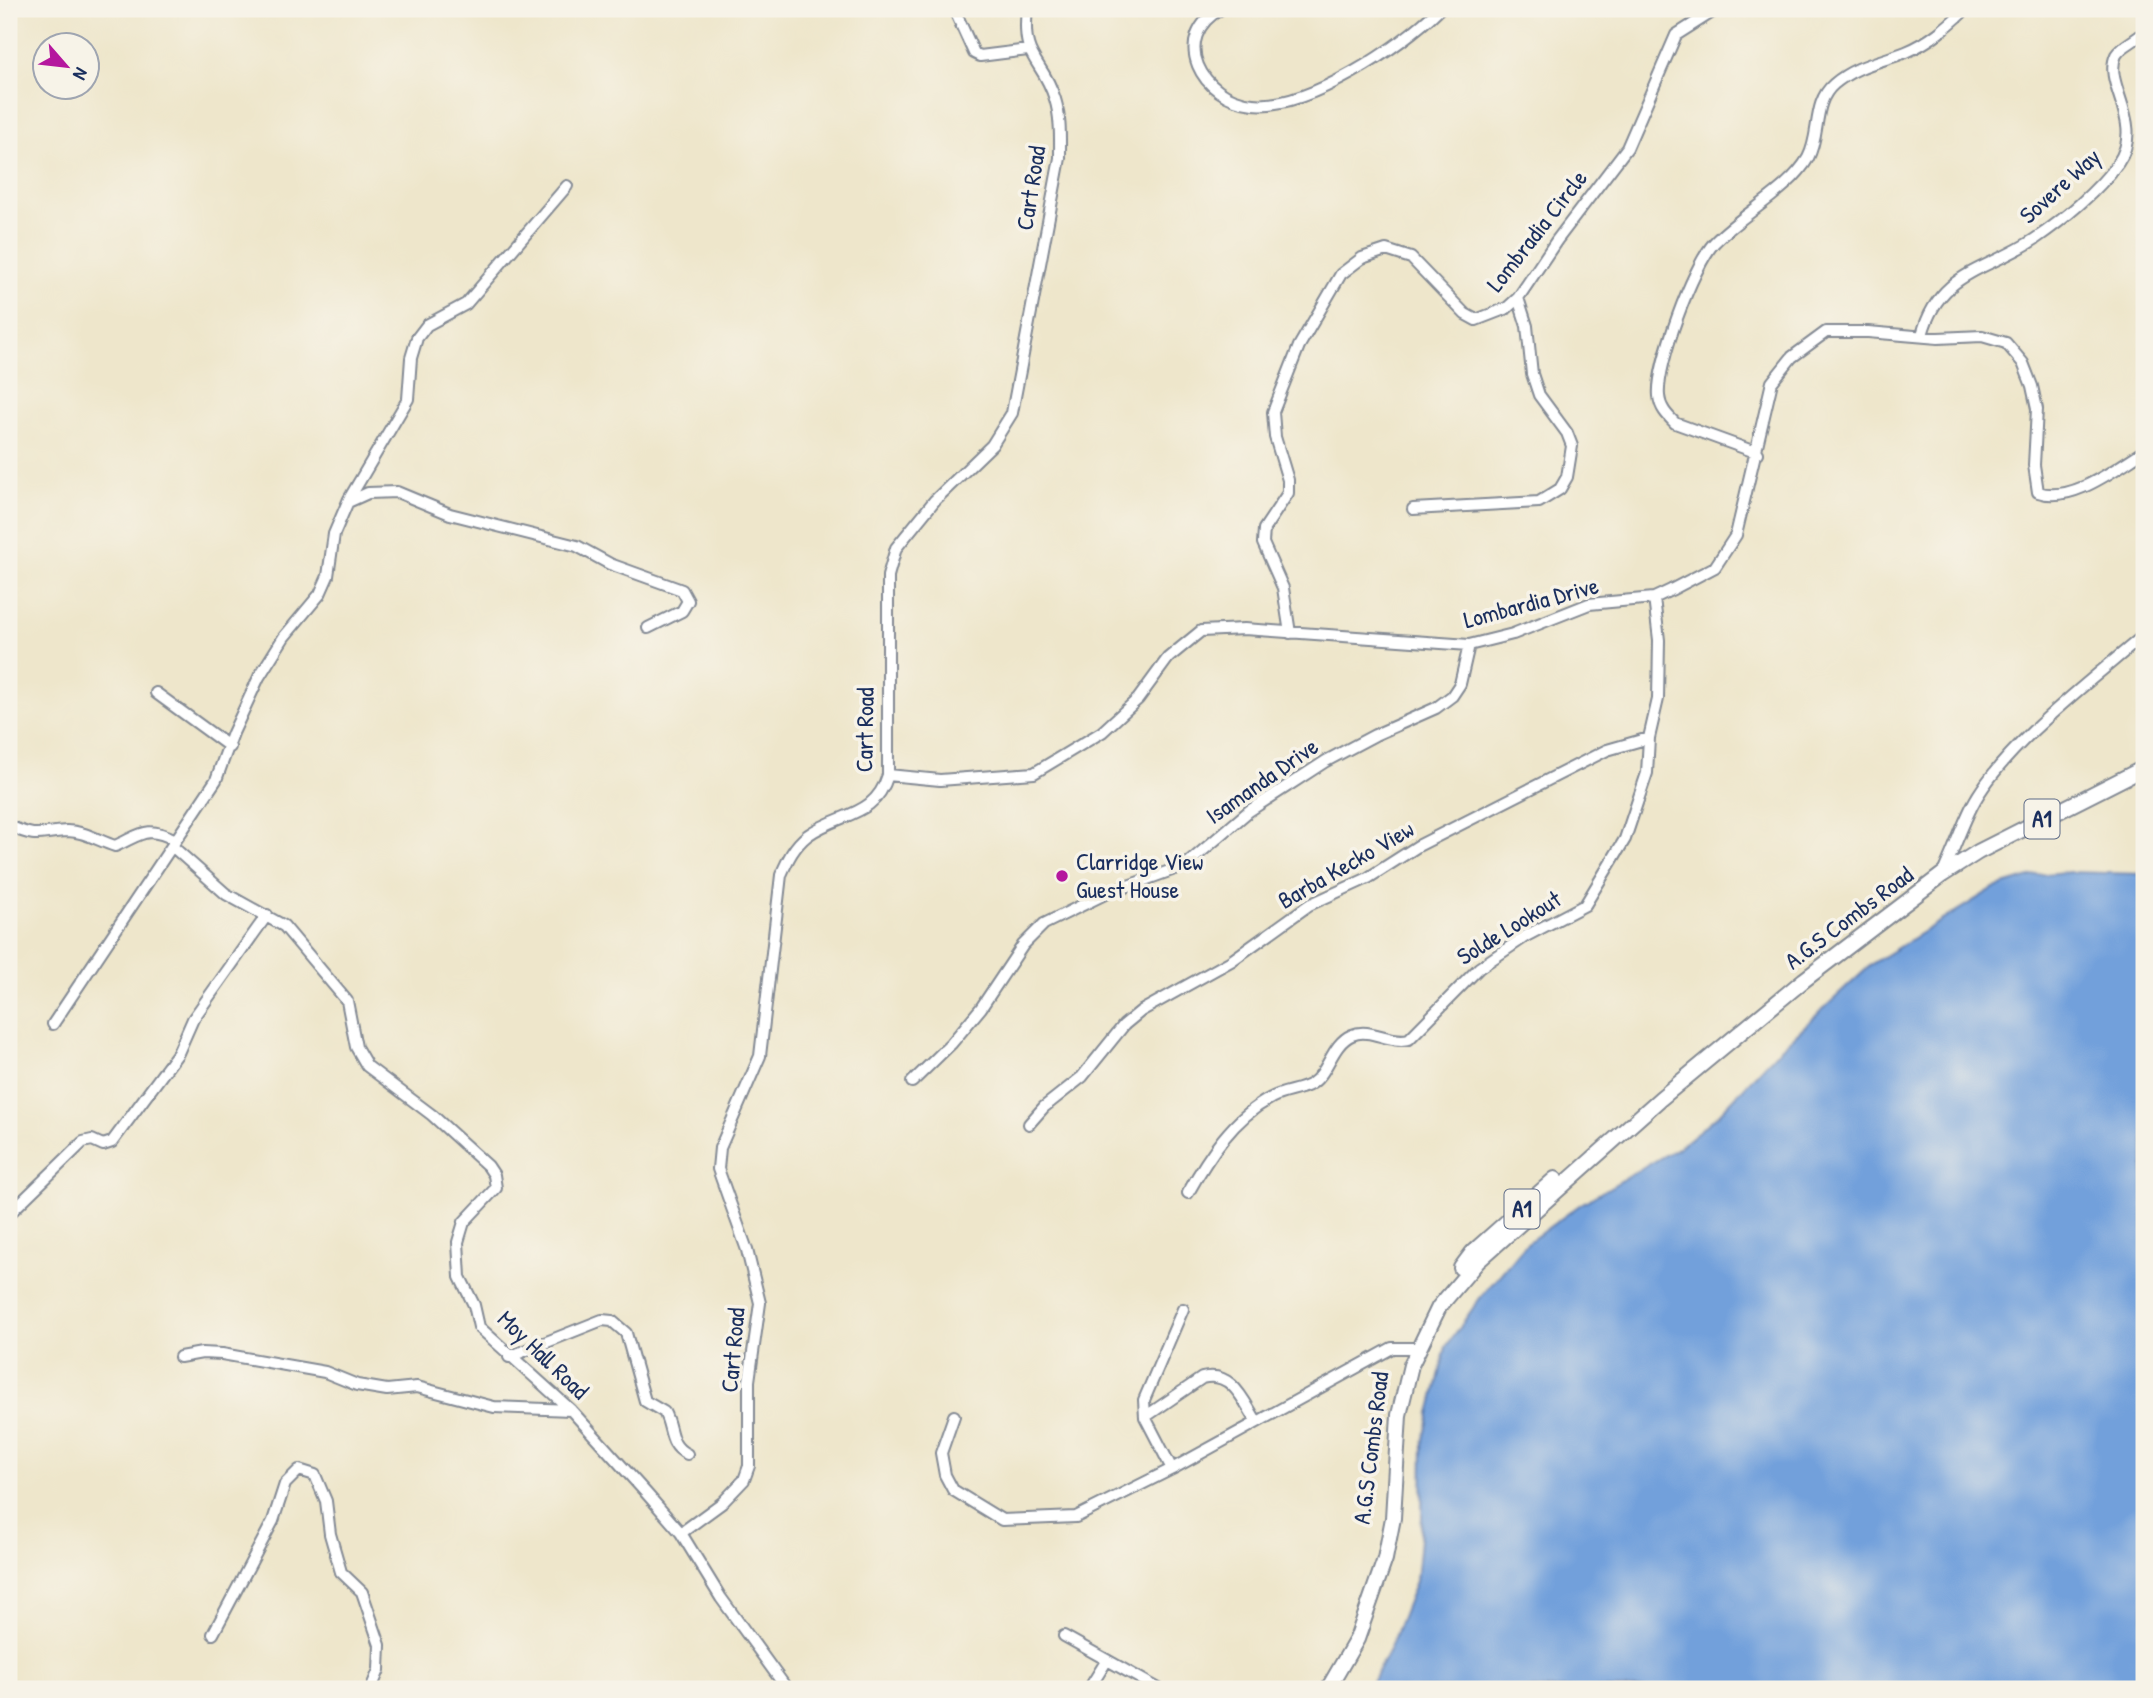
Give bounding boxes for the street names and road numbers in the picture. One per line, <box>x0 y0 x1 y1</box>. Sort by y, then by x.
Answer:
street label: Sovere Way <box>2012 140 2107 230</box>
street label: Cart Road <box>1008 143 1052 232</box>
street label: Lombradia Circle <box>1479 163 1594 298</box>
street label: Lombardia Drive <box>1460 569 1602 635</box>
street label: Cart Road <box>847 687 881 773</box>
street label: Isamanda Drive <box>1199 729 1324 831</box>
road number: A1 <box>2024 800 2060 838</box>
street label: Barba Kecko View <box>1272 812 1419 916</box>
street label: A.G.S Combs Road <box>1778 858 1919 976</box>
street label: Solde Lookout <box>1450 882 1567 972</box>
road number: A1 <box>1504 1190 1540 1228</box>
street label: Moy Hall Road <box>491 1303 596 1406</box>
street label: Cart Road <box>712 1306 752 1394</box>
street label: A.G.S Combs Road <box>1345 1370 1395 1526</box>

